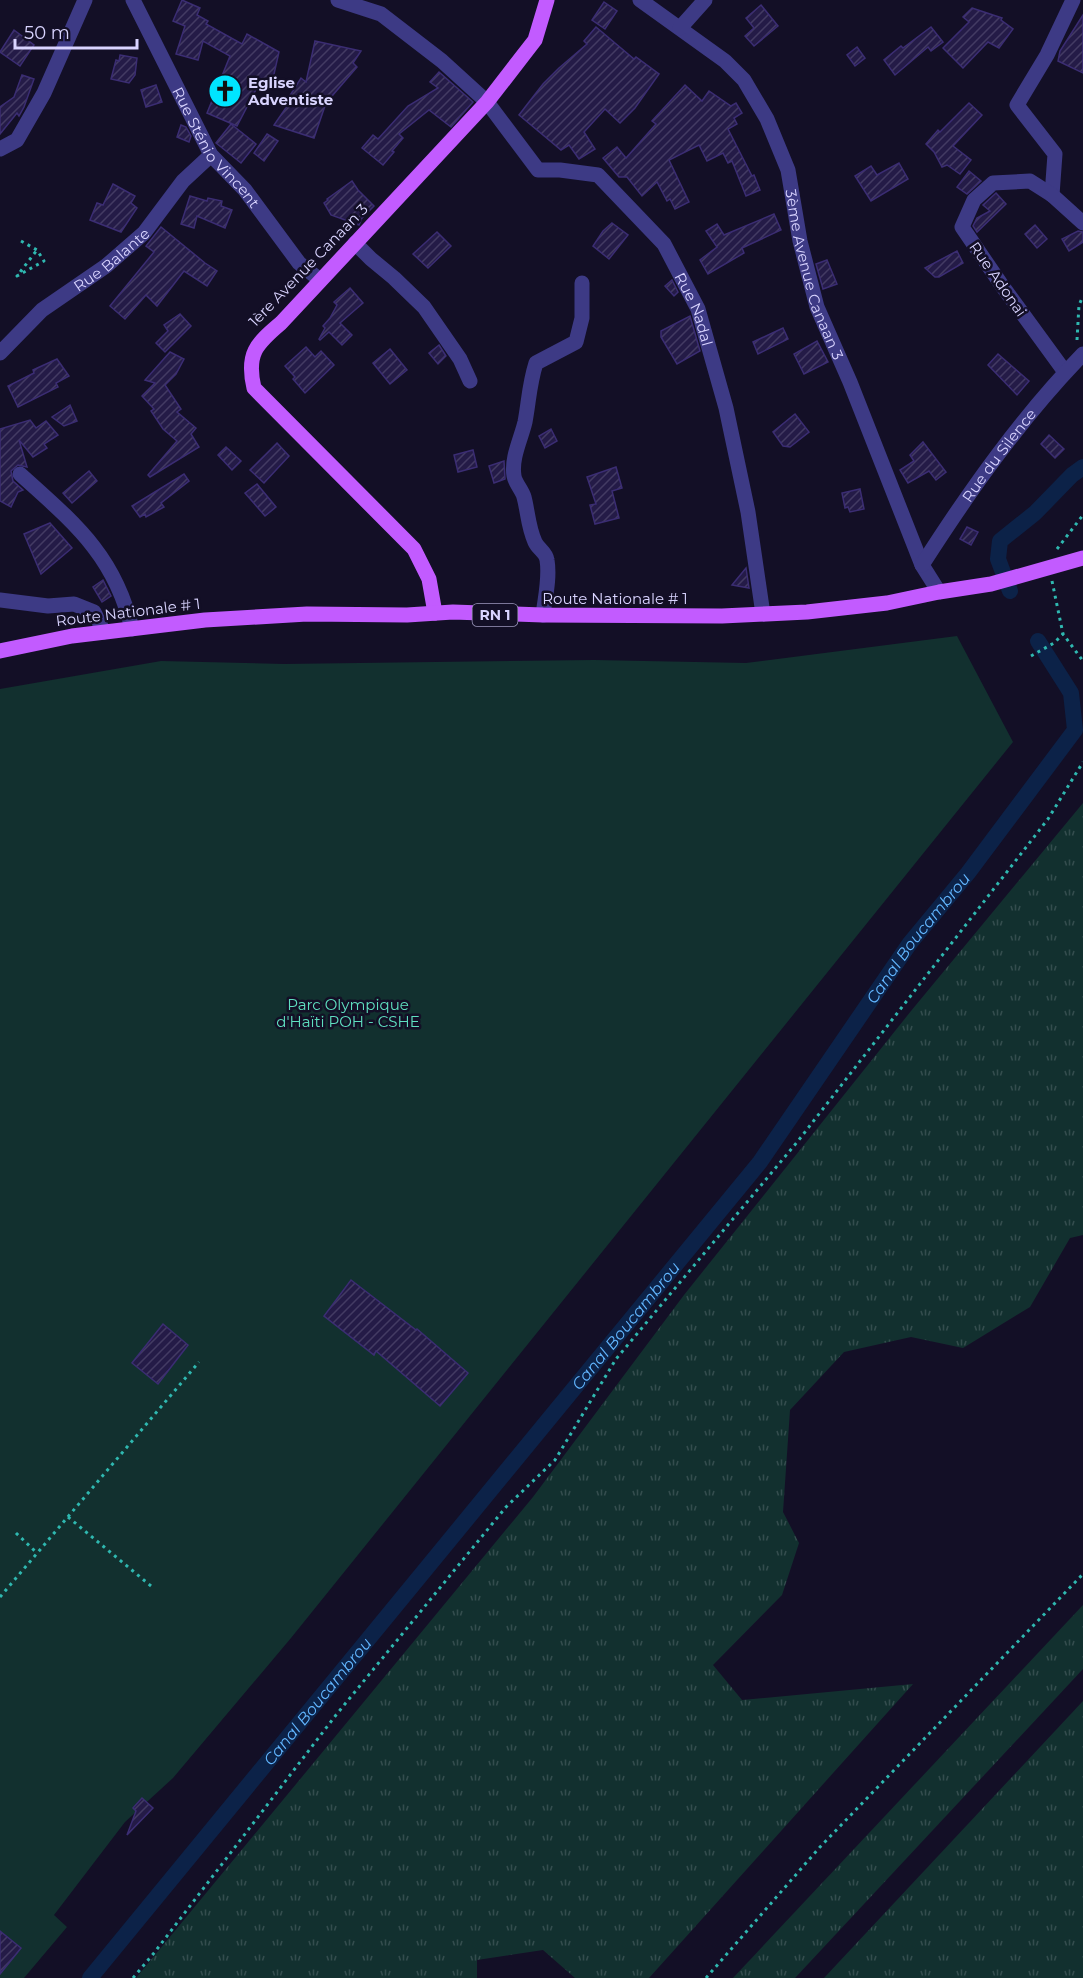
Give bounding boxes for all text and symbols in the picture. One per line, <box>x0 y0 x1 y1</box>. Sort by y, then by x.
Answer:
scale bar <box>15 12 136 50</box>
text: 50 m <box>24 22 70 44</box>
church icon: Eglise Adventiste <box>207 73 243 109</box>
place label: Eglise Adventiste <box>247 73 333 109</box>
street label: Rue Sténio Vincent <box>169 83 264 211</box>
street label: 3ème Avenue Canaan 3 <box>782 188 848 362</box>
street label: 1ère Avenue Canaan 3 <box>244 200 372 330</box>
street label: Rue Balante <box>69 223 153 295</box>
street label: Rue Adonai <box>965 238 1031 320</box>
street label: Rue Nadal <box>671 269 717 348</box>
street label: Rue du Silence <box>957 405 1040 505</box>
street label: Route Nationale # 1 <box>542 589 688 608</box>
street label: Route Nationale # 1 <box>55 594 201 630</box>
road number: RN 1 <box>472 604 518 626</box>
water label: Canal Boucambrou <box>862 869 974 1007</box>
park label: Parc Olympique d'Haïti POH - CSHE <box>276 995 420 1031</box>
water label: Canal Boucambrou <box>568 1258 684 1393</box>
water label: Canal Boucambrou <box>259 1633 375 1769</box>

